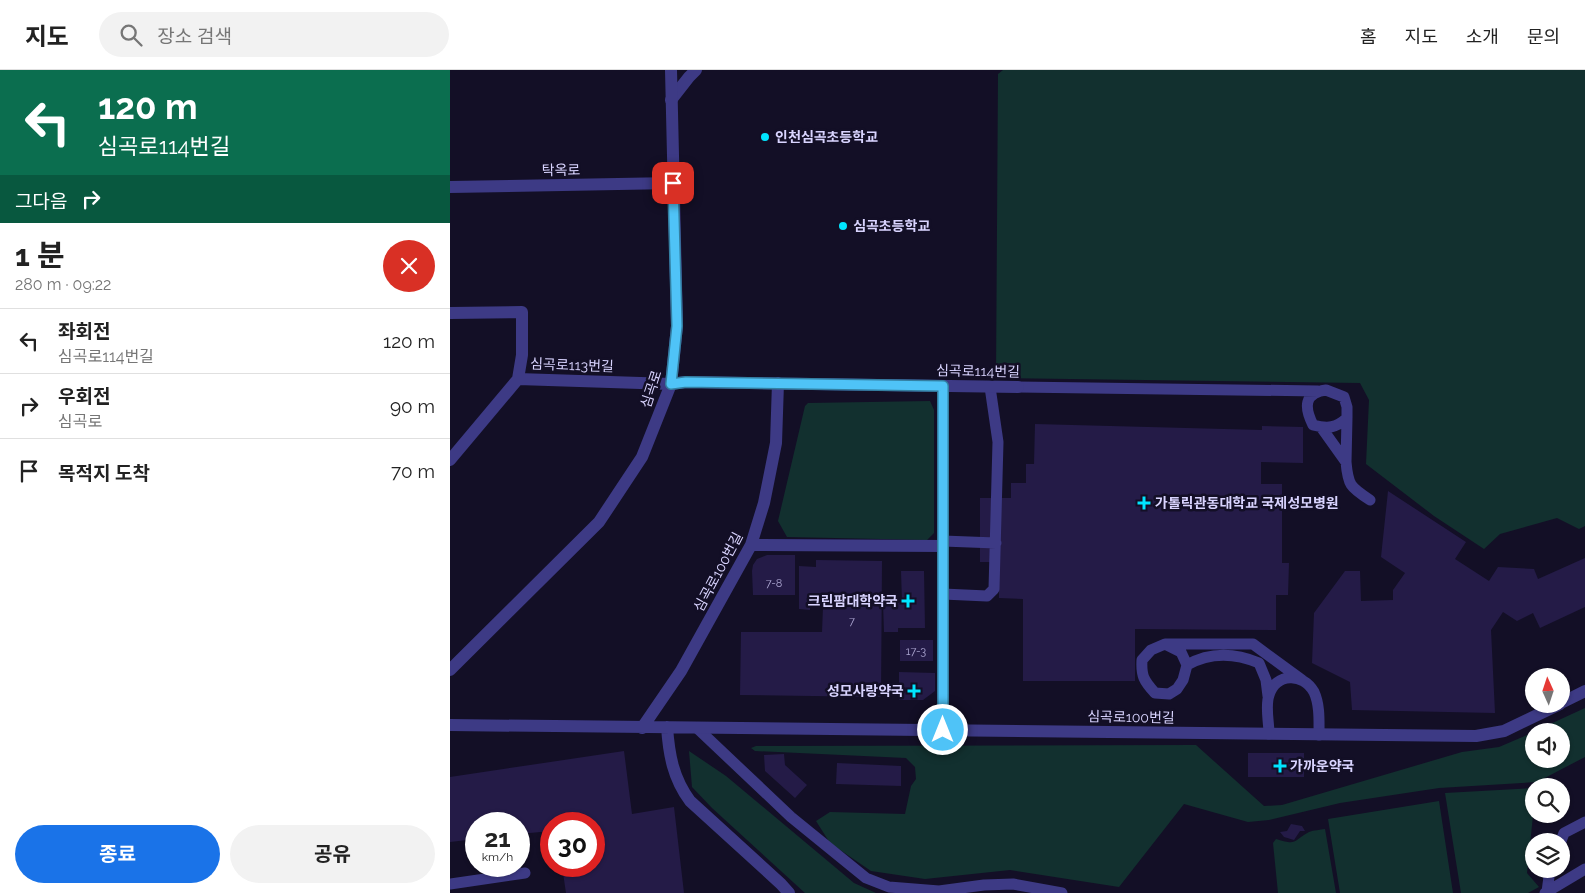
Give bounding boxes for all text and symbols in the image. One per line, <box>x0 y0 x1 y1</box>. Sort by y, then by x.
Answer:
search box <box>99 12 449 57</box>
icon: search <box>117 21 145 49</box>
text: 지도 <box>25 22 69 51</box>
text: 장소 검색 <box>157 25 232 47</box>
text: 홈 <box>1360 26 1377 47</box>
text: 지도 <box>1405 26 1438 47</box>
text: 소개 <box>1466 26 1499 47</box>
text: 문의 <box>1527 26 1560 47</box>
text: 120 m <box>98 86 198 127</box>
icon: left <box>15 90 80 155</box>
place label: 인천심곡초등학교 <box>775 129 878 145</box>
marker: 인천심곡초등학교 <box>759 131 771 143</box>
text: 심곡로114번길 <box>98 133 230 159</box>
street label: 탁옥로 <box>542 162 581 178</box>
pin <box>652 162 694 204</box>
icon: arrive <box>659 169 687 197</box>
icon: right <box>77 185 105 213</box>
text: 그다음 <box>15 190 67 212</box>
place label: 심곡초등학교 <box>853 218 930 234</box>
marker: 심곡초등학교 <box>837 220 849 232</box>
text: 1 분 <box>15 238 65 273</box>
button: close <box>383 240 435 292</box>
text: 280 m · 09:22 <box>15 275 111 294</box>
text: 좌회전 <box>58 320 110 342</box>
icon: left <box>15 327 43 355</box>
text: 120 m <box>383 330 435 352</box>
text: 심곡로114번길 <box>58 347 154 366</box>
street label: 심곡로113번길 <box>530 356 614 374</box>
street label: 심곡로114번길 <box>936 362 1020 380</box>
street label: 심곡로 <box>637 368 665 410</box>
text: 우회전 <box>58 385 110 407</box>
icon: right <box>15 392 43 420</box>
text: 90 m <box>390 395 435 417</box>
text: 심곡로 <box>58 412 102 431</box>
icon: arrive <box>15 457 43 485</box>
text: 70 m <box>391 460 435 482</box>
text: 목적지 도착 <box>58 462 150 484</box>
place label: 가톨릭관동대학교 국제성모병원 <box>1155 495 1339 511</box>
marker: 가톨릭관동대학교 국제성모병원 <box>1137 496 1151 510</box>
street label: 심곡로100번길 <box>690 530 746 614</box>
house number: 7-8 <box>766 577 782 590</box>
place label: 크린팜대학약국 <box>808 593 898 609</box>
marker: 크린팜대학약국 <box>902 595 914 607</box>
house number: 7 <box>849 615 855 628</box>
house number: 17-3 <box>906 645 926 658</box>
north arrow <box>1525 668 1570 712</box>
map controls <box>1525 668 1570 878</box>
place label: 성모사랑약국 <box>827 683 904 699</box>
marker: 성모사랑약국 <box>908 685 920 697</box>
position arrow <box>916 703 968 755</box>
street label: 심곡로100번길 <box>1087 708 1175 726</box>
button: sound <box>1525 723 1570 768</box>
place label: 가까운약국 <box>1290 758 1355 774</box>
marker: 가까운약국 <box>1274 760 1286 772</box>
button: search <box>1525 778 1570 823</box>
speed limit sign: 30 <box>540 812 605 877</box>
text: 21 <box>484 823 511 853</box>
button: 종료 <box>15 825 220 883</box>
button: 공유 <box>230 825 435 883</box>
button: layers <box>1525 833 1570 878</box>
text: km/h <box>482 850 513 864</box>

